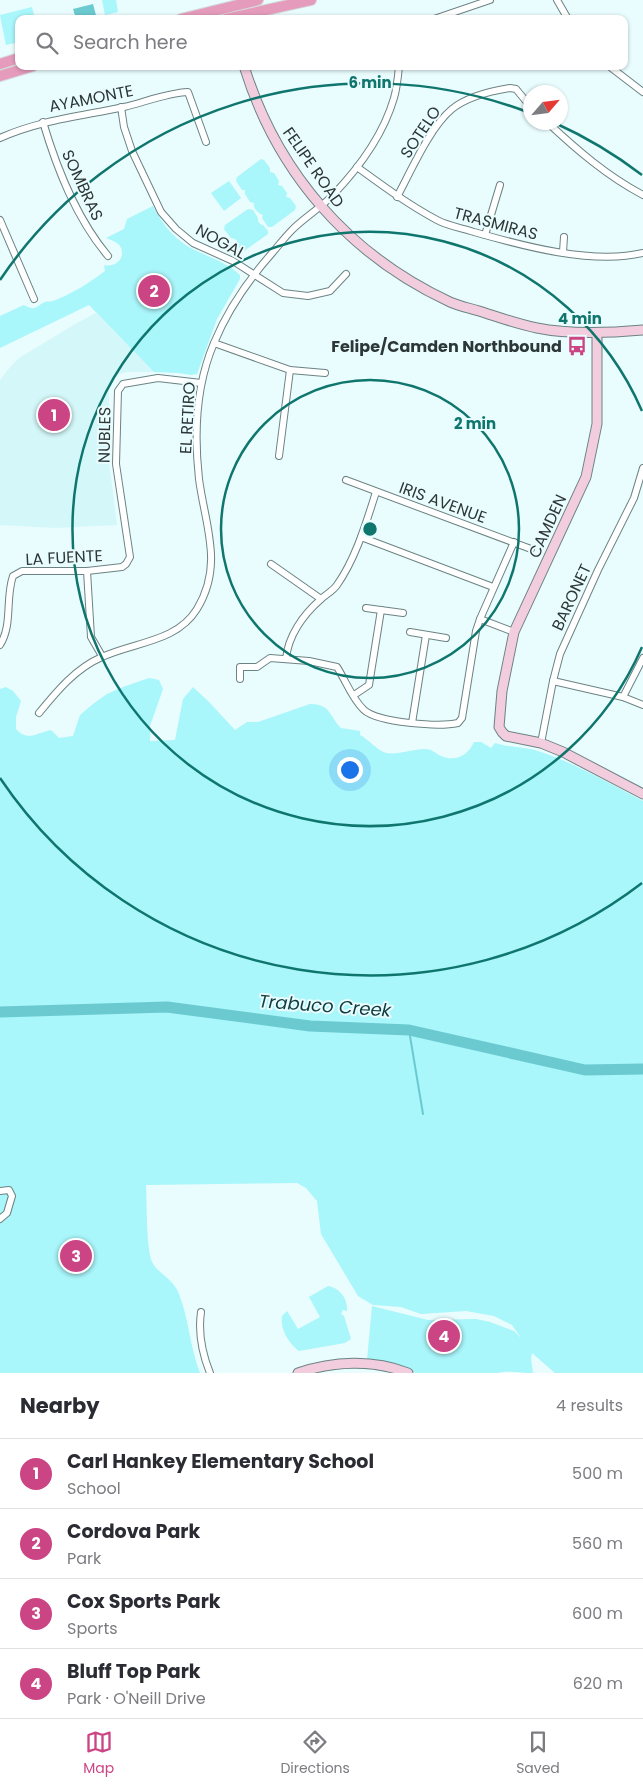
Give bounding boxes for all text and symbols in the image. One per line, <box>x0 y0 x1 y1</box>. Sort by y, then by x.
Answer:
search box <box>15 15 628 70</box>
icon: search <box>33 29 61 57</box>
text: Search here <box>73 29 187 56</box>
text: 6 min <box>348 72 392 93</box>
street label: AYAMONTE <box>47 79 135 118</box>
north arrow <box>523 85 568 130</box>
street label: SOTELO <box>395 102 446 163</box>
street label: FELIPE ROAD <box>277 122 350 212</box>
street label: SOMBRAS <box>56 146 109 224</box>
street label: TRASMIRAS <box>451 201 540 246</box>
street label: NOGAL <box>192 218 250 265</box>
pin: 2 <box>138 272 170 310</box>
text: 4 min <box>558 308 602 329</box>
place label: Felipe/Camden Northbound <box>331 335 562 358</box>
bus stop icon: Felipe/Camden Northbound <box>566 335 588 357</box>
street label: EL RETIRO <box>174 381 201 455</box>
pin: 1 <box>38 396 70 434</box>
street label: NUBLES <box>93 407 116 463</box>
text: 2 min <box>454 413 496 434</box>
street label: IRIS AVENUE <box>396 476 490 529</box>
street label: CAMDEN <box>523 491 572 562</box>
centre of rings <box>361 520 379 538</box>
street label: LA FUENTE <box>25 544 103 571</box>
street label: BARONET <box>546 560 597 634</box>
your location <box>337 757 363 783</box>
water label: Trabuco Creek <box>258 988 393 1023</box>
pin: 3 <box>60 1237 92 1275</box>
pin: 4 <box>428 1317 460 1355</box>
text: Nearby <box>20 1391 100 1420</box>
text: 4 results <box>556 1394 623 1417</box>
text: Carl Hankey Elementary School <box>67 1448 374 1475</box>
text: 1 <box>33 1462 39 1485</box>
text: 500 m <box>572 1462 623 1485</box>
text: School <box>67 1477 121 1500</box>
text: Cordova Park <box>67 1518 200 1545</box>
text: 2 <box>31 1532 41 1555</box>
text: 560 m <box>572 1532 623 1555</box>
text: Park <box>67 1547 101 1570</box>
text: Cox Sports Park <box>67 1588 221 1615</box>
text: 3 <box>31 1602 41 1625</box>
text: 600 m <box>572 1602 623 1625</box>
text: Sports <box>67 1617 118 1640</box>
text: Bluff Top Park <box>67 1658 201 1685</box>
text: 4 <box>31 1672 41 1695</box>
text: 620 m <box>573 1672 623 1695</box>
text: Park · O'Neill Drive <box>67 1687 206 1710</box>
tab: Map <box>83 1728 114 1779</box>
tab: Directions <box>280 1728 350 1779</box>
tab: Saved <box>516 1728 560 1779</box>

